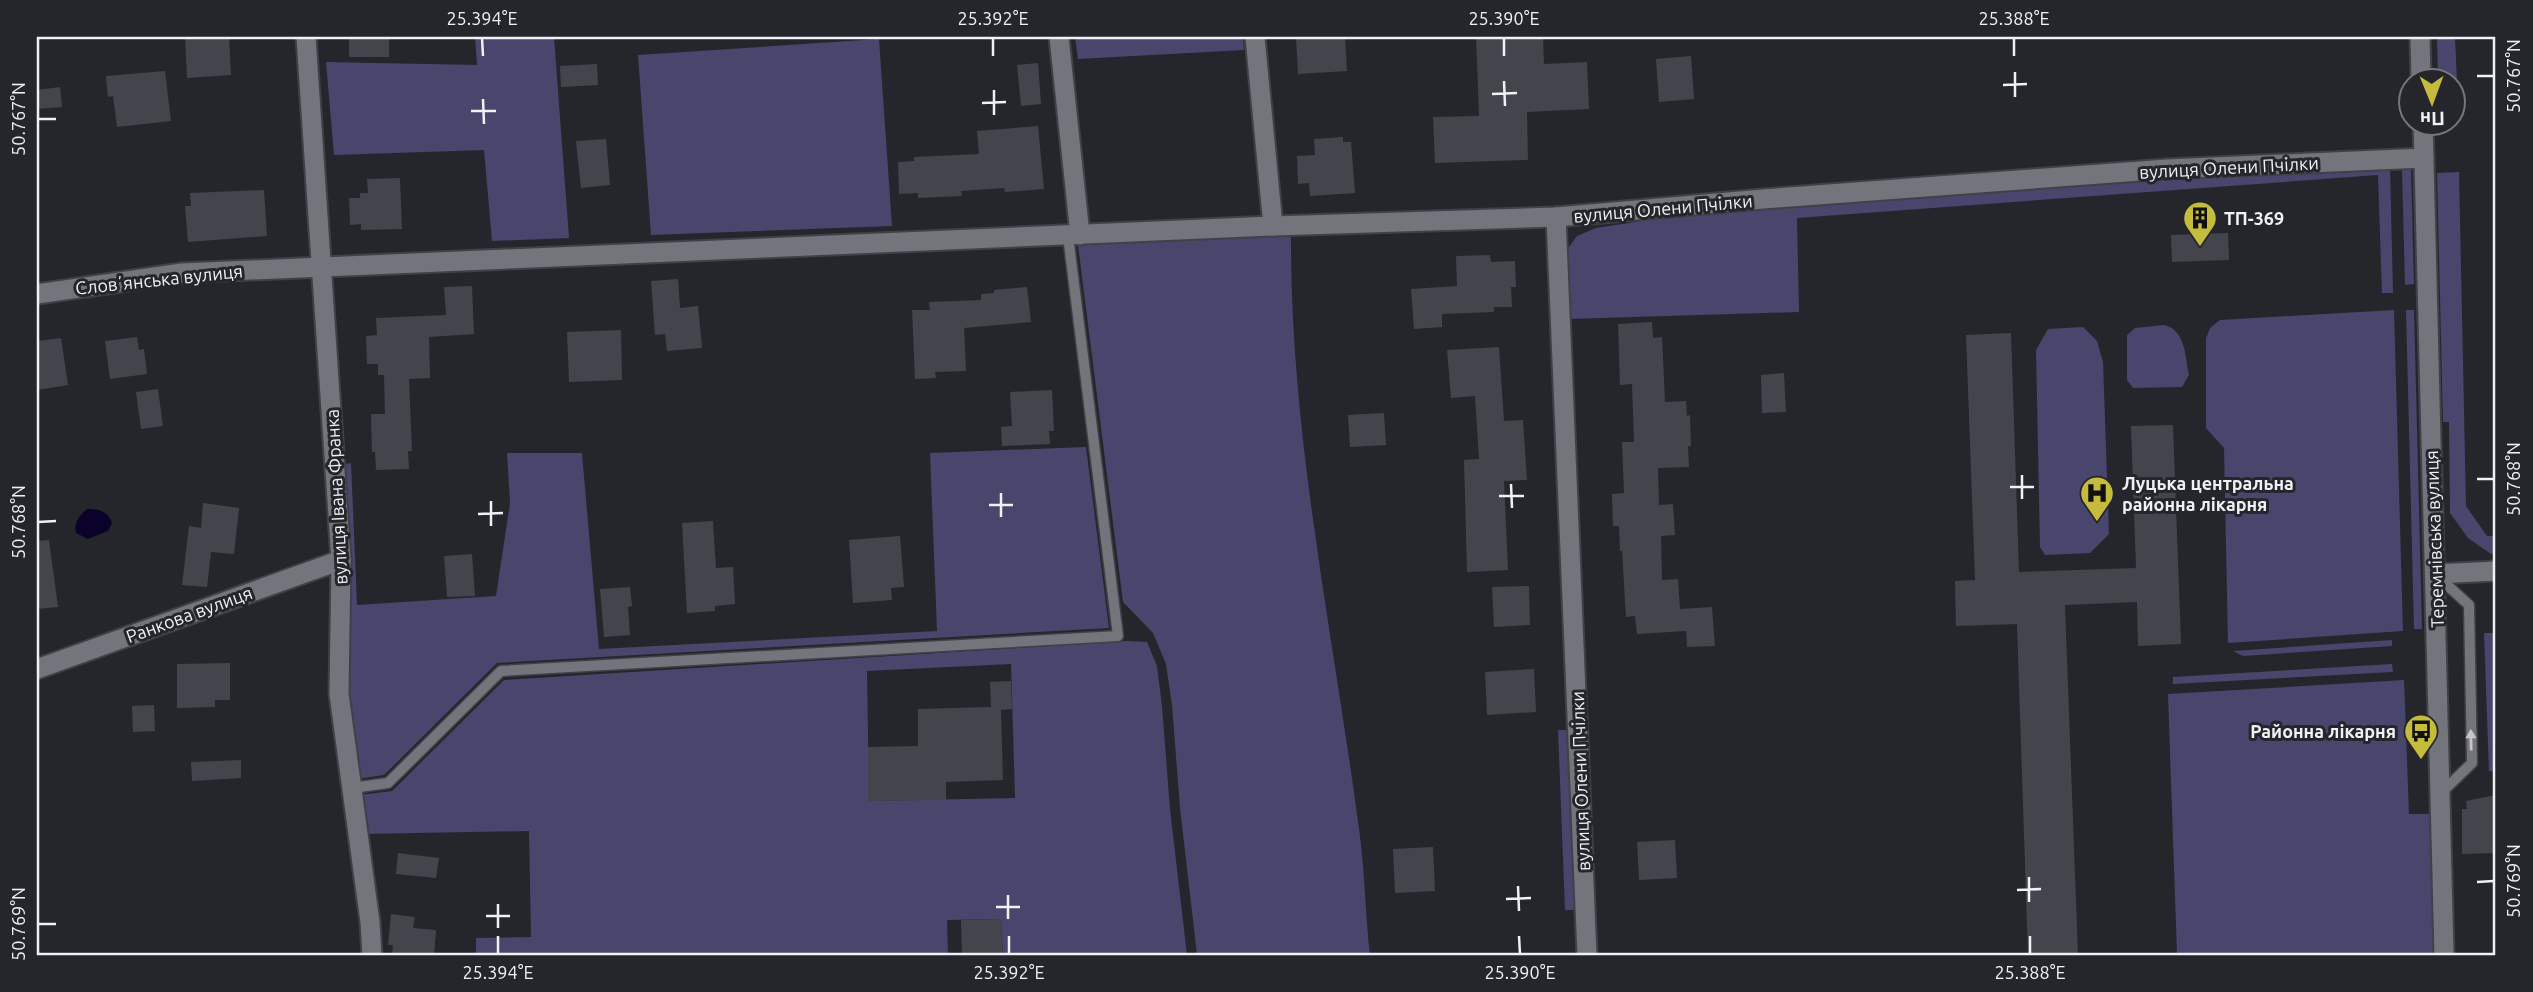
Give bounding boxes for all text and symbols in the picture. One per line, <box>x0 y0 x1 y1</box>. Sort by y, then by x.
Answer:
text: 25.394°E <box>446 8 518 28</box>
text: 25.392°E <box>957 8 1029 28</box>
text: 25.390°E <box>1468 8 1540 28</box>
text: 25.388°E <box>1978 8 2050 28</box>
text: 50.767°N <box>2503 39 2523 113</box>
north arrow <box>2396 66 2466 136</box>
text: 50.767°N <box>8 82 28 156</box>
text: Пн <box>2420 108 2445 130</box>
street label: вулиця Олени Пчілки <box>2139 152 2319 182</box>
street label: вулиця Олени Пчілки <box>1573 190 1753 226</box>
building icon: ТП-369 <box>2181 199 2219 248</box>
place label: ТП-369 <box>2224 208 2284 228</box>
street label: Словʼянська вулиця <box>74 260 244 298</box>
street label: вулиця Івана Франка <box>321 409 351 585</box>
text: 50.768°N <box>2503 442 2523 516</box>
street label: Теремнівська вулиця <box>2421 450 2447 628</box>
place label: Луцька центральна районна лікарня <box>2122 473 2294 514</box>
hospital icon: Луцька центральна районна лікарня <box>2078 474 2116 523</box>
text: 50.768°N <box>8 485 28 559</box>
street label: Ранкова вулиця <box>123 582 255 646</box>
street label: вулиця Олени Пчілки <box>1567 691 1593 871</box>
bus stop icon: Районна лікарня <box>2402 712 2440 761</box>
place label: Районна лікарня <box>2250 721 2396 741</box>
one-way arrow <box>2465 729 2477 751</box>
text: 50.769°N <box>2503 844 2523 918</box>
text: 50.769°N <box>8 887 28 961</box>
text: 25.394°E <box>462 962 534 982</box>
text: 25.392°E <box>973 962 1045 982</box>
text: 25.390°E <box>1484 962 1556 982</box>
text: 25.388°E <box>1994 962 2066 982</box>

